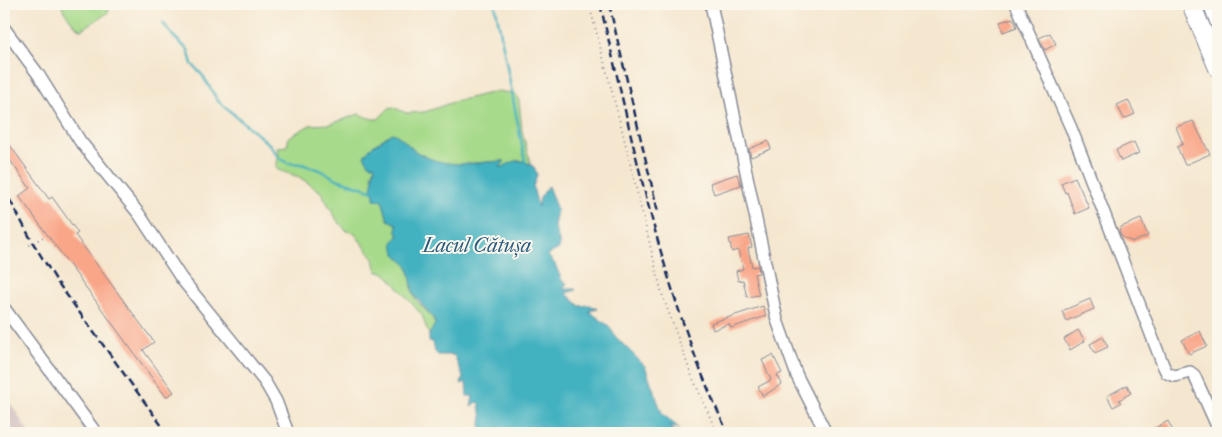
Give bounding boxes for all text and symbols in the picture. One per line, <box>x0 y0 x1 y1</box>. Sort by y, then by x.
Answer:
water label: Lacul Cătușa <box>421 234 531 258</box>

